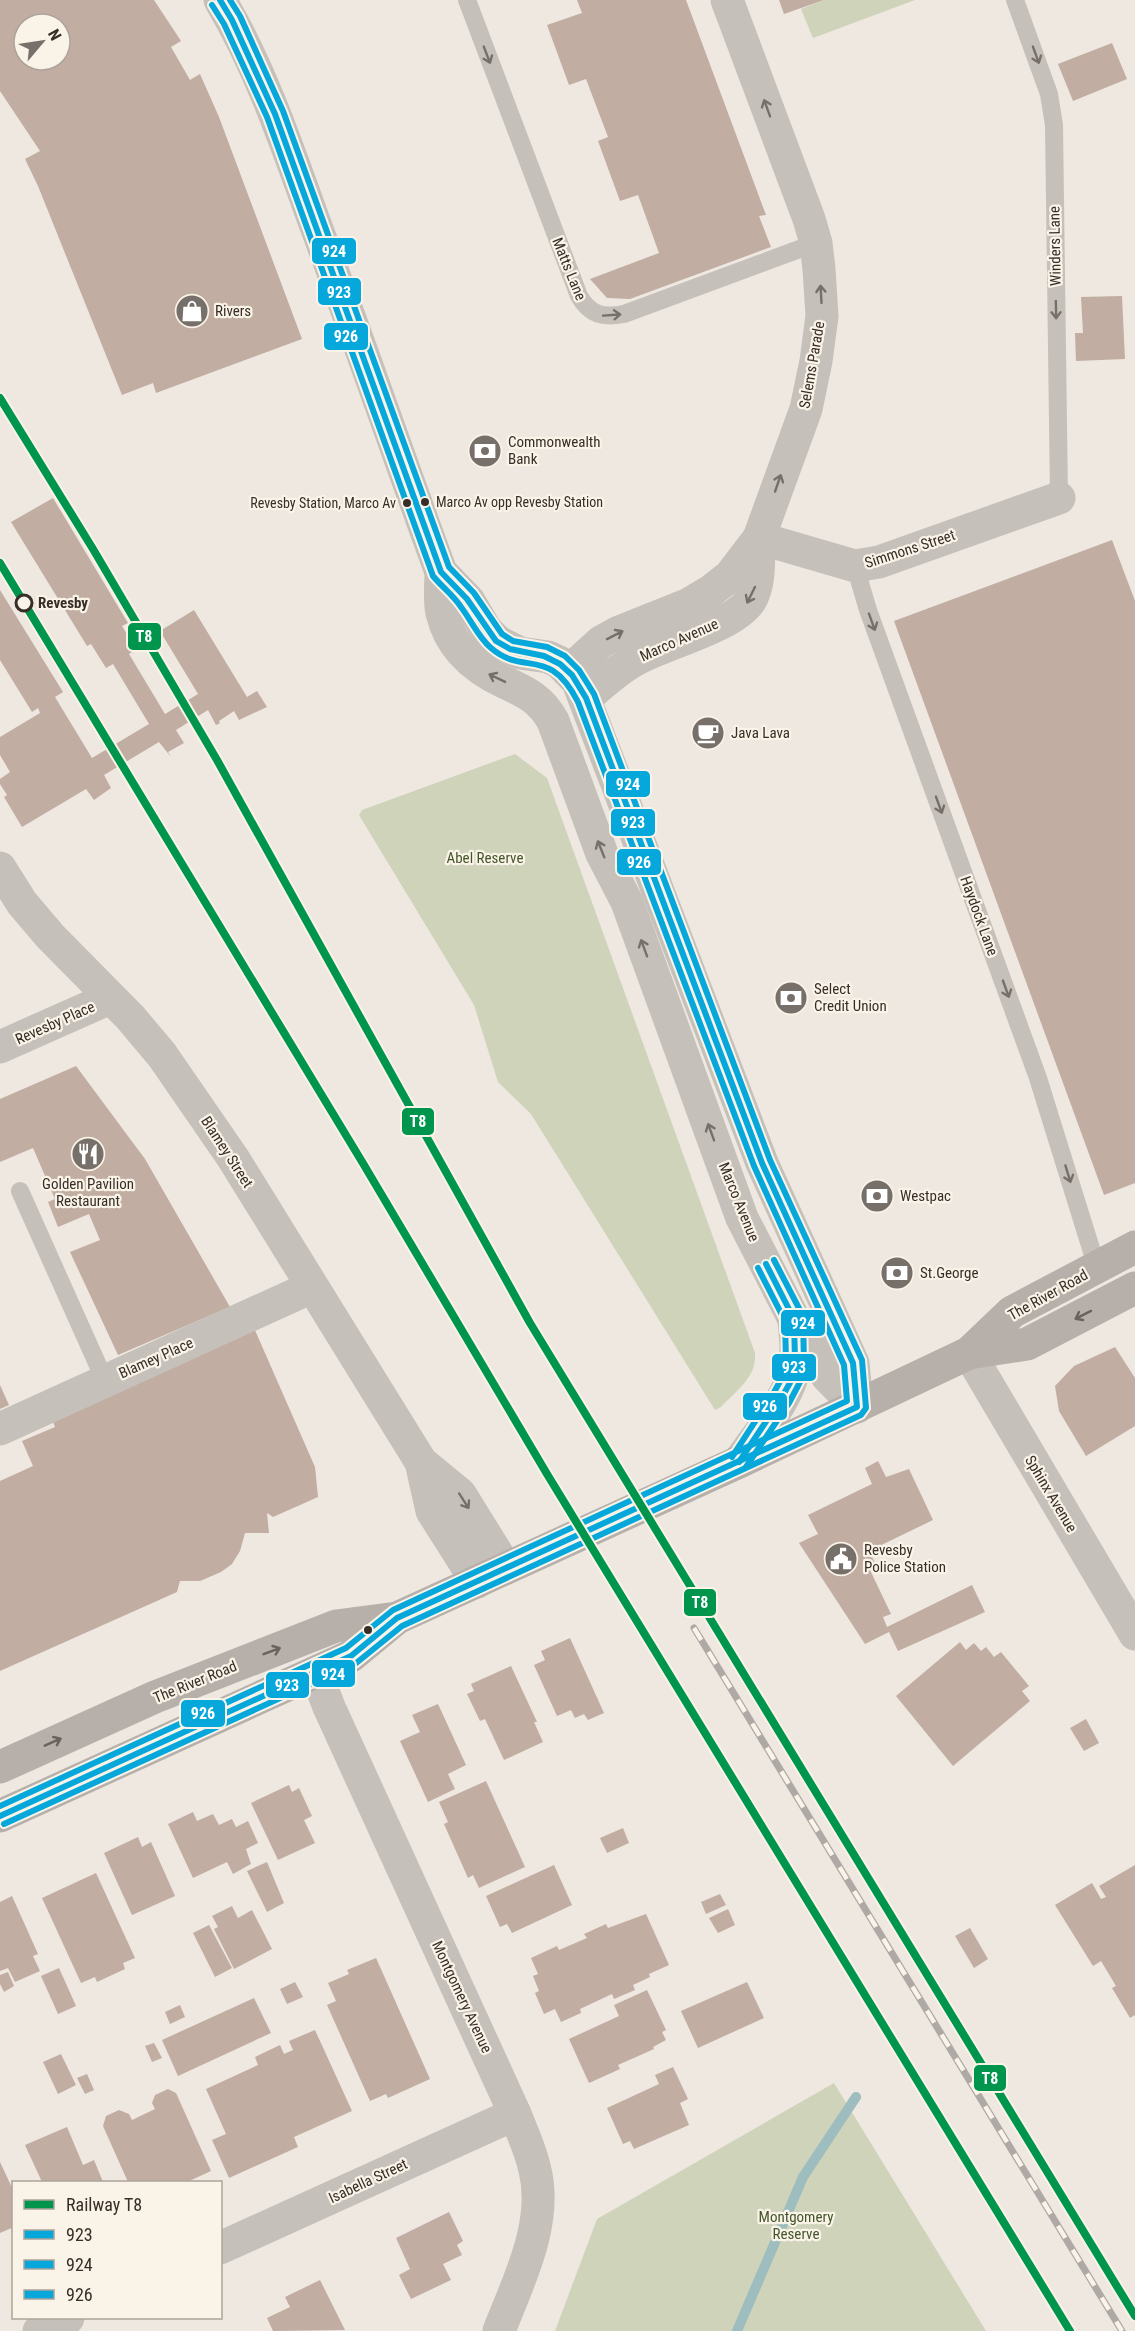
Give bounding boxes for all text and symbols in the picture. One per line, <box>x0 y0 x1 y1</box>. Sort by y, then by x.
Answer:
north arrow <box>12 12 72 72</box>
text: N <box>44 26 65 44</box>
one-way arrow <box>483 45 494 64</box>
one-way arrow <box>1031 45 1042 64</box>
one-way arrow <box>761 99 772 118</box>
street label: Winders Lane <box>1045 206 1065 286</box>
street label: Matts Lane <box>548 235 590 303</box>
line badge: 924 <box>311 237 357 265</box>
text: 924 <box>322 242 346 261</box>
line badge: 923 <box>317 277 362 306</box>
text: 923 <box>327 283 351 302</box>
one-way arrow <box>815 285 826 305</box>
shop icon: Rivers <box>174 293 210 329</box>
one-way arrow <box>1050 300 1061 320</box>
place label: Rivers <box>215 302 251 320</box>
one-way arrow <box>601 310 621 321</box>
street label: Selems Parade <box>795 320 829 410</box>
line badge: 926 <box>323 322 369 351</box>
text: 926 <box>334 327 358 346</box>
bank icon: Commonwealth Bank <box>467 433 503 469</box>
place label: Commonwealth Bank <box>508 433 601 468</box>
one-way arrow <box>774 474 785 493</box>
place label: Marco Av opp Revesby Station <box>436 494 603 510</box>
place label: Revesby Station, Marco Av <box>250 495 396 511</box>
marker: Marco Av opp Revesby Station <box>419 496 431 508</box>
marker: Revesby Station, Marco Av <box>401 497 413 509</box>
street label: Simmons Street <box>862 526 958 572</box>
one-way arrow <box>745 586 757 604</box>
marker: Revesby <box>15 594 33 612</box>
place label: Revesby <box>38 594 88 612</box>
one-way arrow <box>868 612 879 631</box>
street label: Marco Avenue <box>637 615 721 665</box>
line badge: T8 <box>127 622 162 651</box>
text: T8 <box>136 627 152 646</box>
one-way arrow <box>605 628 623 640</box>
one-way arrow <box>488 672 506 684</box>
cafe icon: Java Lava <box>690 715 726 751</box>
place label: Java Lava <box>731 724 790 742</box>
line badge: 924 <box>605 770 651 798</box>
text: 924 <box>616 775 640 794</box>
one-way arrow <box>934 796 945 814</box>
line badge: 923 <box>610 808 656 837</box>
text: 923 <box>621 813 645 832</box>
one-way arrow <box>595 841 606 859</box>
line badge: 926 <box>616 848 662 876</box>
park label: Abel Reserve <box>447 849 523 867</box>
text: 926 <box>627 853 651 872</box>
street label: Haydock Lane <box>956 874 1002 958</box>
one-way arrow <box>638 939 649 958</box>
one-way arrow <box>1001 979 1012 997</box>
bank icon: Select Credit Union <box>773 980 809 1016</box>
place label: Select Credit Union <box>814 980 887 1015</box>
street label: Revesby Place <box>13 997 97 1049</box>
line badge: T8 <box>401 1107 435 1136</box>
text: T8 <box>410 1112 426 1131</box>
street label: Blamey Street <box>197 1113 257 1191</box>
one-way arrow <box>705 1123 716 1141</box>
restaurant icon: Golden Pavilion Restaurant <box>70 1136 106 1172</box>
street label: Marco Avenue <box>715 1160 763 1244</box>
one-way arrow <box>1063 1164 1074 1183</box>
place label: Golden Pavilion Restaurant <box>42 1175 134 1210</box>
bank icon: Westpac <box>859 1178 895 1214</box>
place label: Westpac <box>900 1187 951 1205</box>
bank icon: St.George <box>879 1255 915 1291</box>
place label: St.George <box>920 1264 978 1282</box>
street label: The River Road <box>1005 1266 1091 1324</box>
line badge: 924 <box>780 1309 826 1337</box>
one-way arrow <box>1074 1310 1092 1322</box>
text: 924 <box>791 1314 815 1333</box>
street label: Blamey Place <box>116 1334 196 1382</box>
line badge: 923 <box>771 1353 817 1382</box>
text: 923 <box>782 1358 806 1377</box>
line badge: 926 <box>742 1392 788 1421</box>
text: 926 <box>753 1397 777 1416</box>
street label: Sphinx Avenue <box>1021 1452 1081 1536</box>
one-way arrow <box>457 1492 470 1509</box>
public building icon: Revesby Police Station <box>823 1541 859 1577</box>
place label: Revesby Police Station <box>864 1541 946 1576</box>
line badge: T8 <box>683 1588 717 1617</box>
text: T8 <box>692 1593 708 1612</box>
unlabelled marker <box>362 1624 374 1636</box>
one-way arrow <box>262 1645 281 1656</box>
street label: The River Road <box>151 1657 239 1707</box>
line badge: 924 <box>311 1659 356 1688</box>
text: 924 <box>321 1665 345 1684</box>
line badge: 923 <box>265 1671 310 1699</box>
text: 923 <box>275 1676 299 1695</box>
line badge: 926 <box>180 1699 226 1728</box>
text: 926 <box>191 1704 215 1723</box>
one-way arrow <box>44 1736 62 1748</box>
street label: Montgomery Avenue <box>428 1938 496 2056</box>
line badge: T8 <box>973 2064 1007 2092</box>
text: T8 <box>982 2069 998 2088</box>
street label: Isabella Street <box>326 2155 410 2207</box>
legend <box>12 2181 222 2319</box>
text: Railway T8 <box>66 2194 142 2215</box>
park label: Montgomery Reserve <box>759 2208 833 2243</box>
text: 923 <box>66 2224 93 2245</box>
text: 924 <box>66 2254 93 2275</box>
text: 926 <box>66 2284 93 2305</box>

